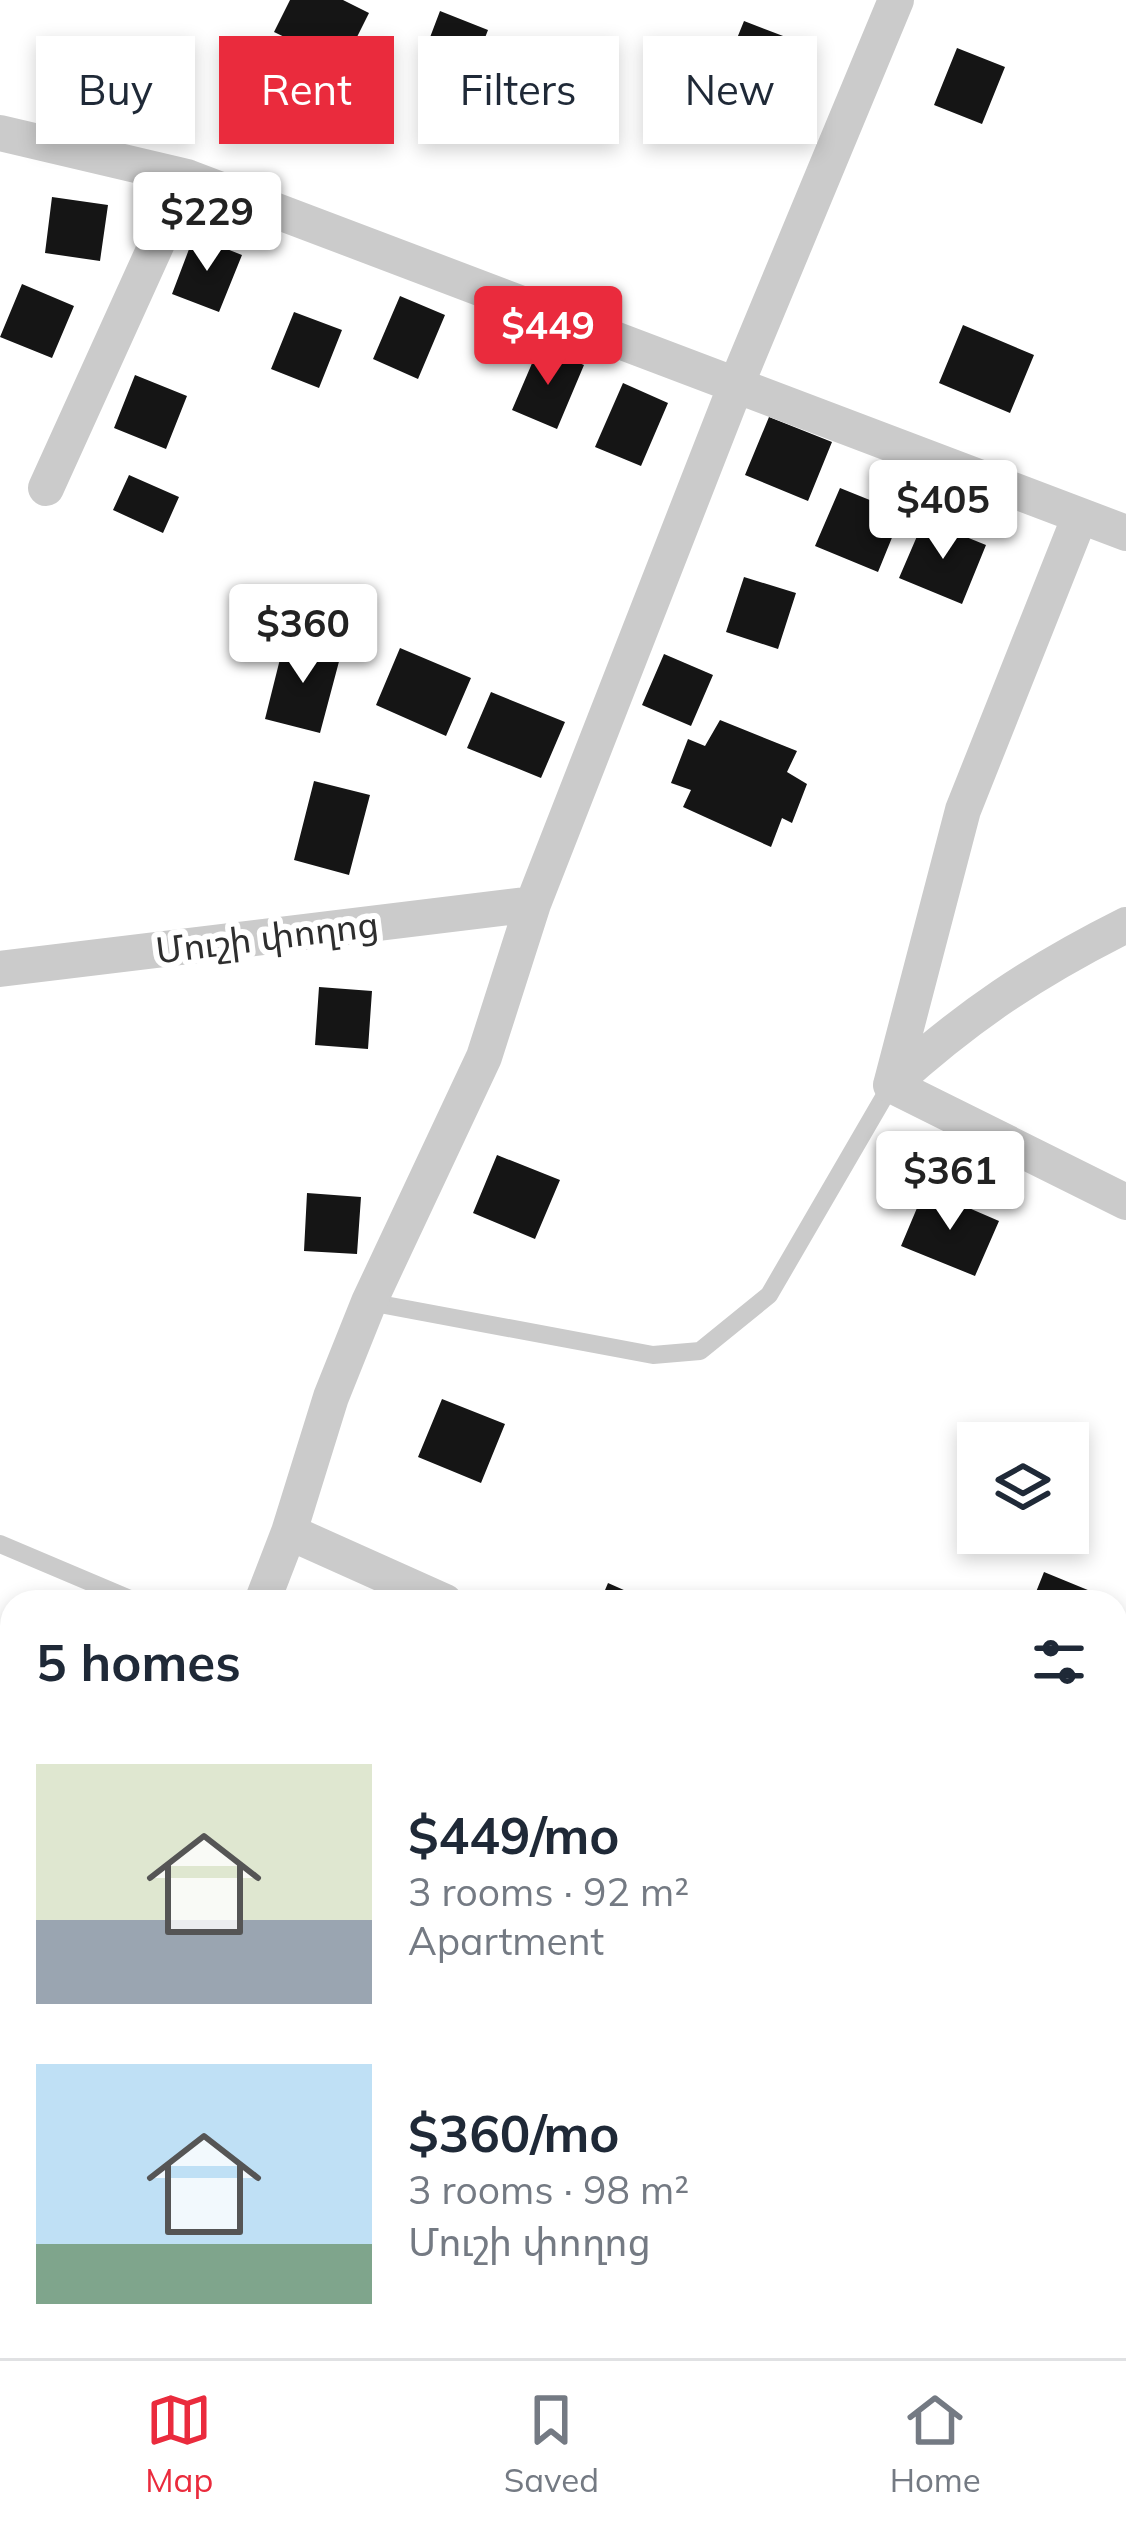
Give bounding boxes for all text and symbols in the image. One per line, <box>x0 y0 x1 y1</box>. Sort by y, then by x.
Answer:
chip: Buy <box>36 36 195 144</box>
chip: Rent <box>219 36 394 144</box>
chip: Filters <box>418 36 619 144</box>
chip: New <box>643 36 817 144</box>
pin: $229 <box>136 172 278 274</box>
text: $229 <box>160 186 254 235</box>
pin: $449 <box>477 286 619 388</box>
text: $449 <box>501 300 595 349</box>
pin: $405 <box>872 460 1014 562</box>
text: $405 <box>896 474 990 523</box>
pin: $360 <box>232 584 374 686</box>
text: $360 <box>256 598 350 647</box>
street label: Մուշի փողոց <box>153 901 381 973</box>
pin: $361 <box>879 1131 1021 1233</box>
text: $361 <box>903 1145 997 1194</box>
map controls <box>957 1422 1089 1554</box>
button: layers <box>957 1422 1089 1554</box>
icon: filters <box>1026 1629 1092 1695</box>
text: 5 homes <box>36 1630 241 1694</box>
text: $449/mo <box>408 1803 620 1867</box>
icon: home <box>132 1812 276 1956</box>
text: 3 rooms · 92 m² <box>408 1867 689 1916</box>
text: Apartment <box>408 1916 604 1965</box>
text: $360/mo <box>408 2101 620 2165</box>
icon: home <box>132 2112 276 2256</box>
text: 3 rooms · 98 m² <box>408 2165 689 2214</box>
text: Մուշի փողոց <box>408 2217 651 2266</box>
tab: Map <box>145 2387 213 2500</box>
tab: Saved <box>504 2387 599 2500</box>
tab: Home <box>890 2387 981 2500</box>

